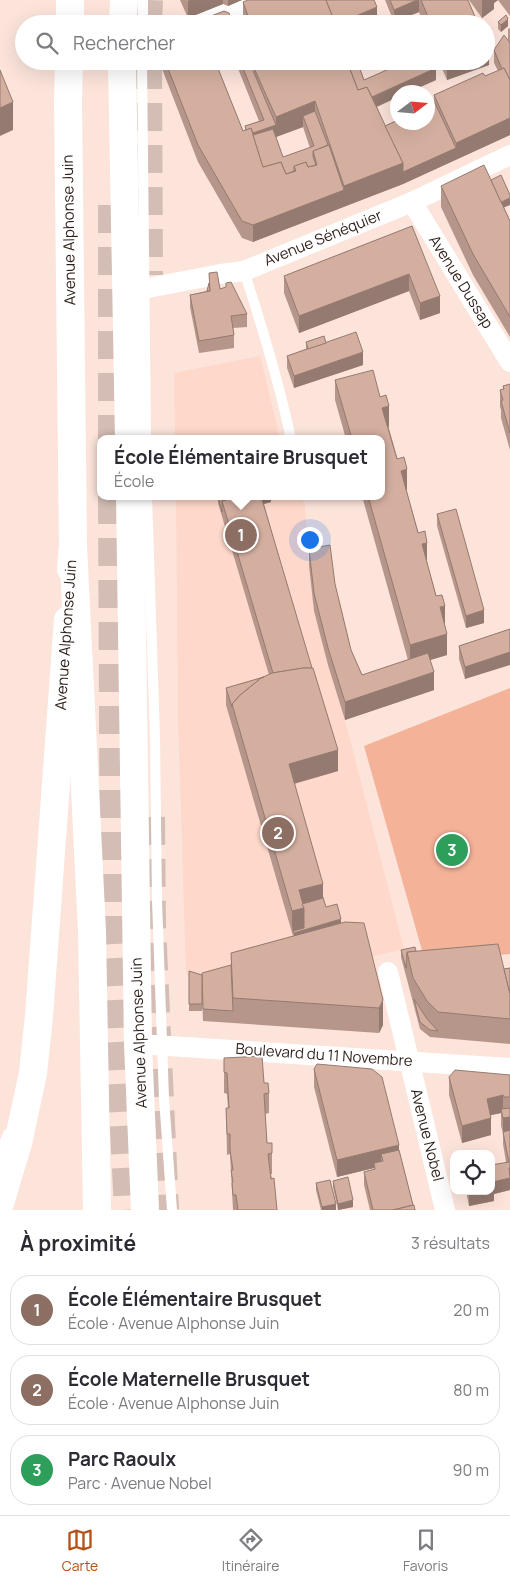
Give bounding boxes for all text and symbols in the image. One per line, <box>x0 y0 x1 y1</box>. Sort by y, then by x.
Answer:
search box <box>15 15 495 70</box>
icon: search <box>33 29 61 57</box>
text: Rechercher <box>73 30 175 56</box>
north arrow <box>390 85 435 130</box>
street label: Avenue Alphonse Juin <box>57 154 80 306</box>
street label: Avenue Sénéquier <box>261 204 385 271</box>
street label: Avenue Dussap <box>424 231 499 332</box>
popup <box>97 435 385 500</box>
text: École Élémentaire Brusquet <box>114 444 368 470</box>
text: École <box>114 470 154 492</box>
pin: 1 <box>225 516 257 554</box>
your location <box>297 527 323 553</box>
street label: Avenue Alphonse Juin <box>50 559 81 711</box>
pin: 2 <box>262 814 294 852</box>
pin: 3 <box>436 831 468 869</box>
street label: Avenue Alphonse Juin <box>125 957 152 1109</box>
street label: Boulevard du 11 Novembre <box>235 1038 413 1071</box>
street label: Avenue Nobel <box>406 1086 449 1183</box>
map controls <box>450 1150 495 1195</box>
button: locate <box>450 1150 495 1195</box>
text: À proximité <box>20 1229 136 1257</box>
text: 3 résultats <box>411 1232 490 1254</box>
text: École Élémentaire Brusquet <box>68 1286 322 1312</box>
text: 1 <box>33 1299 41 1321</box>
text: 20 m <box>453 1299 489 1321</box>
text: École · Avenue Alphonse Juin <box>68 1312 279 1334</box>
text: École Maternelle Brusquet <box>68 1366 310 1392</box>
text: 2 <box>32 1379 42 1401</box>
text: 80 m <box>453 1379 489 1401</box>
text: École · Avenue Alphonse Juin <box>68 1392 279 1414</box>
text: Parc Raoulx <box>68 1446 176 1472</box>
text: 3 <box>32 1459 42 1481</box>
text: 90 m <box>453 1459 489 1481</box>
text: Parc · Avenue Nobel <box>68 1472 212 1494</box>
tab: Carte <box>62 1526 98 1575</box>
tab: Itinéraire <box>222 1526 279 1575</box>
tab: Favoris <box>403 1526 448 1575</box>

